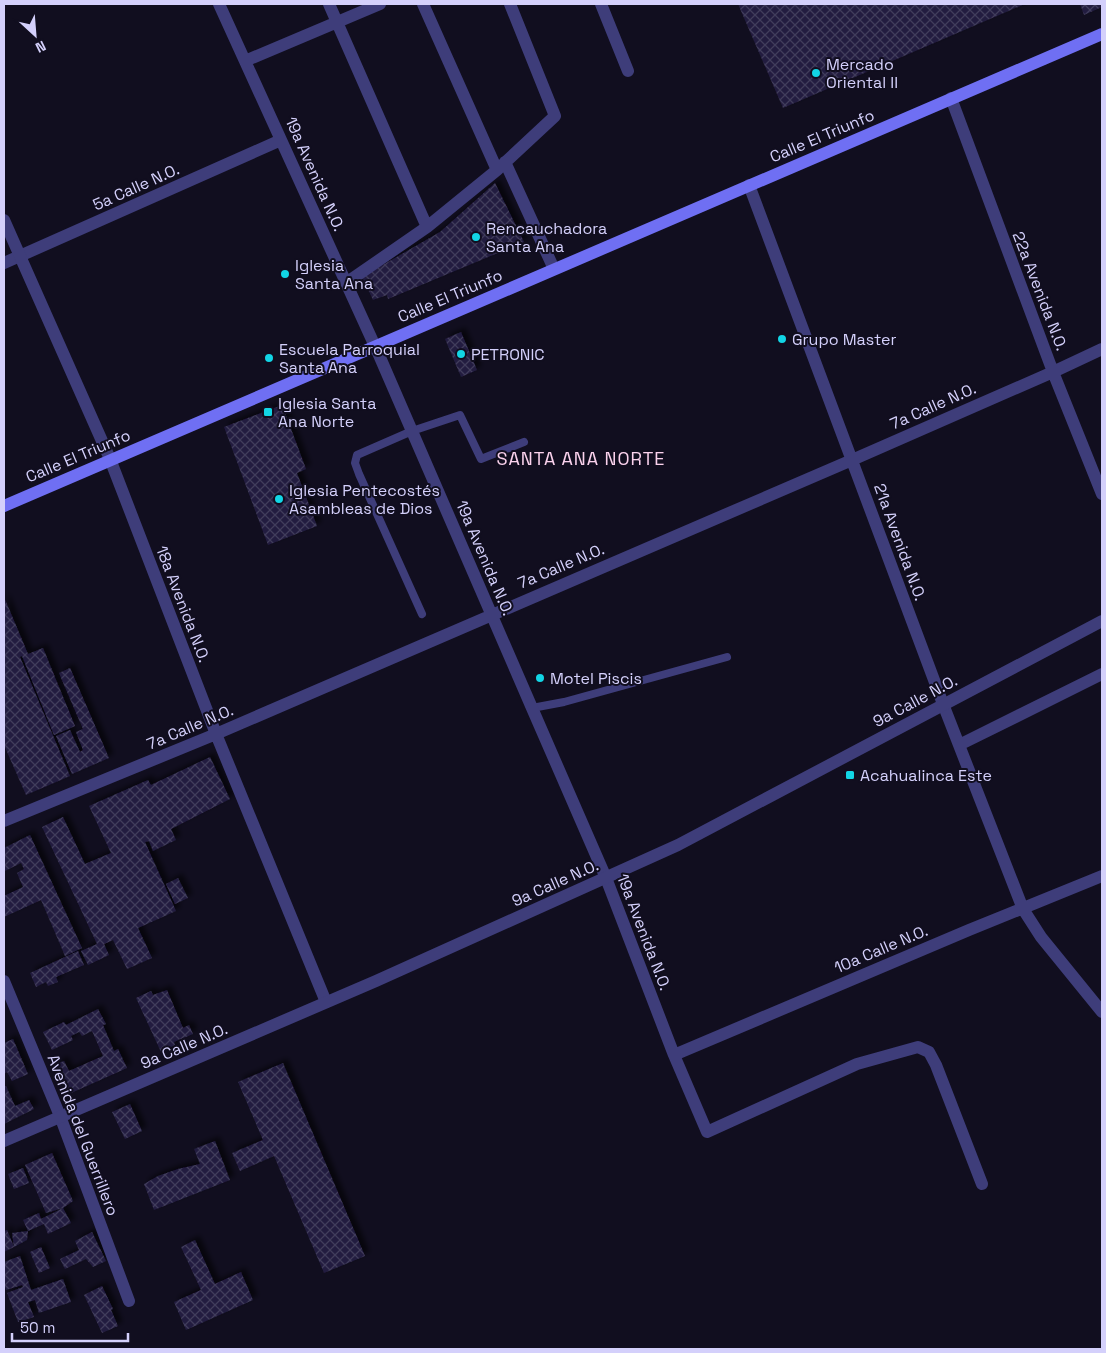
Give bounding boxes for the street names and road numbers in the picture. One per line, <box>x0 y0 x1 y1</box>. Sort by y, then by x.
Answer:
street label: Calle El Triunfo <box>767 105 877 167</box>
street label: 19a Avenida N.O. <box>280 113 350 235</box>
street label: 5a Calle N.O. <box>89 159 183 215</box>
street label: 22a Avenida N.O. <box>1008 228 1072 354</box>
street label: Calle El Triunfo <box>395 265 505 327</box>
street label: 7a Calle N.O. <box>887 378 979 434</box>
street label: Calle El Triunfo <box>23 425 133 487</box>
street label: 21a Avenida N.O. <box>869 481 931 603</box>
street label: 19a Avenida N.O. <box>451 497 519 619</box>
street label: 7a Calle N.O. <box>515 538 607 594</box>
street label: 18a Avenida N.O. <box>151 543 215 665</box>
street label: 9a Calle N.O. <box>869 670 961 732</box>
street label: 7a Calle N.O. <box>144 699 236 755</box>
street label: 9a Calle N.O. <box>508 855 602 911</box>
street label: 19a Avenida N.O. <box>612 871 676 993</box>
street label: 10a Calle N.O. <box>831 920 931 978</box>
street label: 9a Calle N.O. <box>137 1018 231 1074</box>
street label: Avenida del Guerrillero <box>42 1051 124 1219</box>

